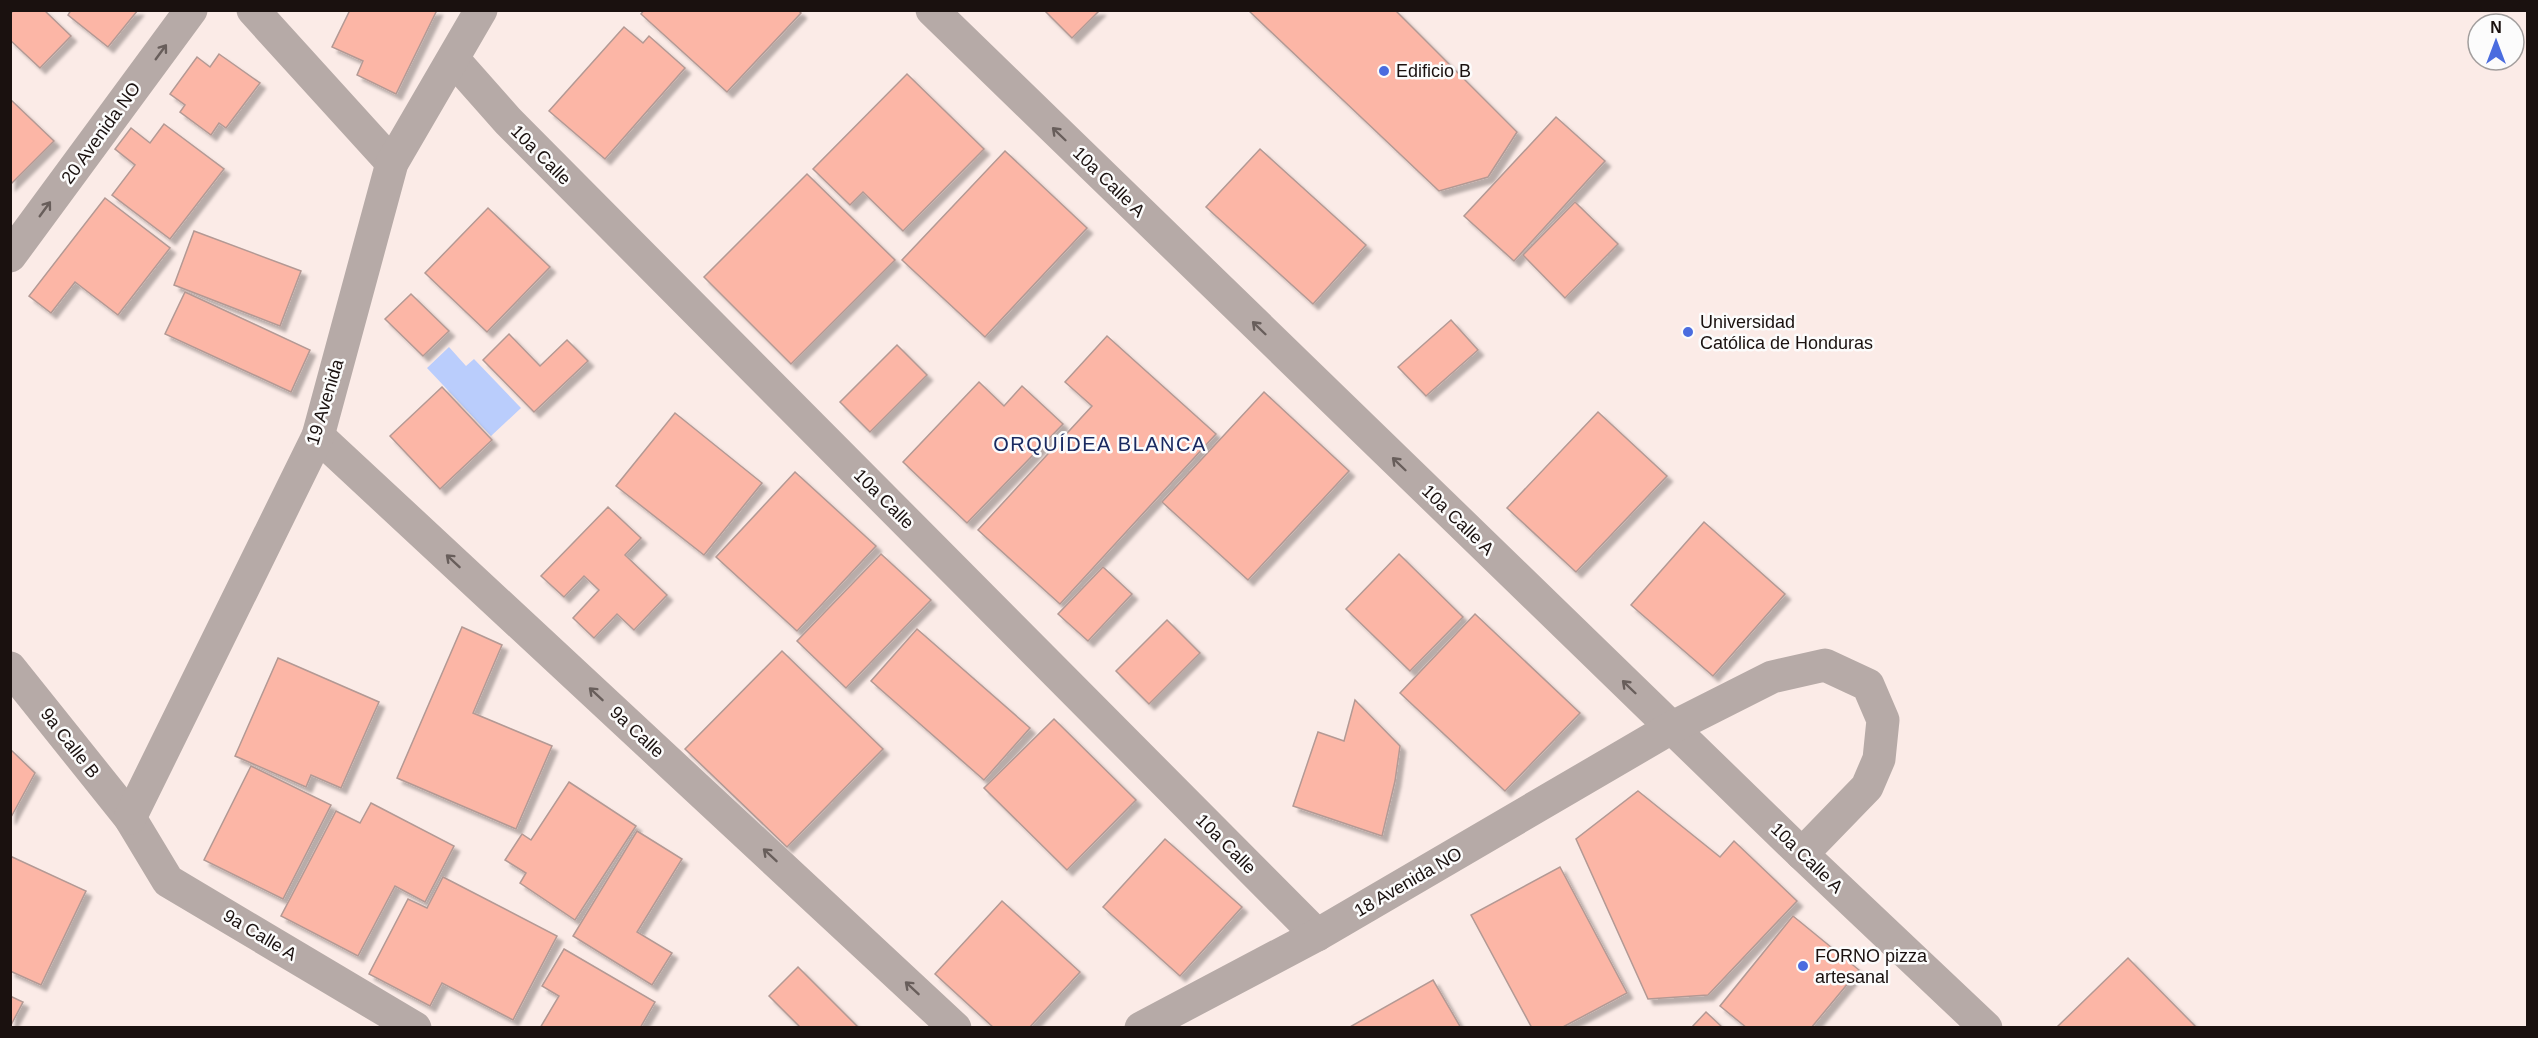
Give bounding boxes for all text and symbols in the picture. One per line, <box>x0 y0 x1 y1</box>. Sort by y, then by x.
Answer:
north arrow <box>2466 12 2526 72</box>
text: N <box>2490 19 2502 36</box>
one-way arrow <box>155 44 167 60</box>
place label: Edificio B <box>1396 61 1471 81</box>
marker: Edificio B <box>1377 64 1391 78</box>
street label: 20 Avenida NO <box>57 78 145 188</box>
street label: 10a Calle <box>507 121 575 189</box>
one-way arrow <box>1051 126 1066 141</box>
street label: 10a Calle A <box>1069 143 1149 221</box>
one-way arrow <box>39 201 51 217</box>
place label: Universidad Católica de Honduras <box>1700 312 1873 353</box>
one-way arrow <box>1252 321 1267 335</box>
marker: Universidad Católica de Honduras <box>1681 325 1695 339</box>
street label: 19 Avenida <box>302 356 348 447</box>
district label: ORQUÍDEA BLANCA <box>993 433 1207 455</box>
one-way arrow <box>1392 456 1407 471</box>
street label: 10a Calle <box>850 465 918 533</box>
street label: 10a Calle A <box>1418 481 1498 559</box>
one-way arrow <box>445 554 460 569</box>
one-way arrow <box>1622 680 1637 695</box>
one-way arrow <box>588 687 603 701</box>
street label: 9a Calle <box>606 702 668 762</box>
street label: 9a Calle B <box>37 704 103 782</box>
street label: 10a Calle <box>1192 810 1260 878</box>
street label: 10a Calle A <box>1767 819 1847 897</box>
street label: 18 Avenida NO <box>1351 843 1465 921</box>
one-way arrow <box>762 848 777 862</box>
street label: 9a Calle A <box>220 905 300 965</box>
place label: FORNO pizza artesanal <box>1815 946 1928 987</box>
marker: FORNO pizza artesanal <box>1796 959 1810 973</box>
one-way arrow <box>905 981 920 995</box>

